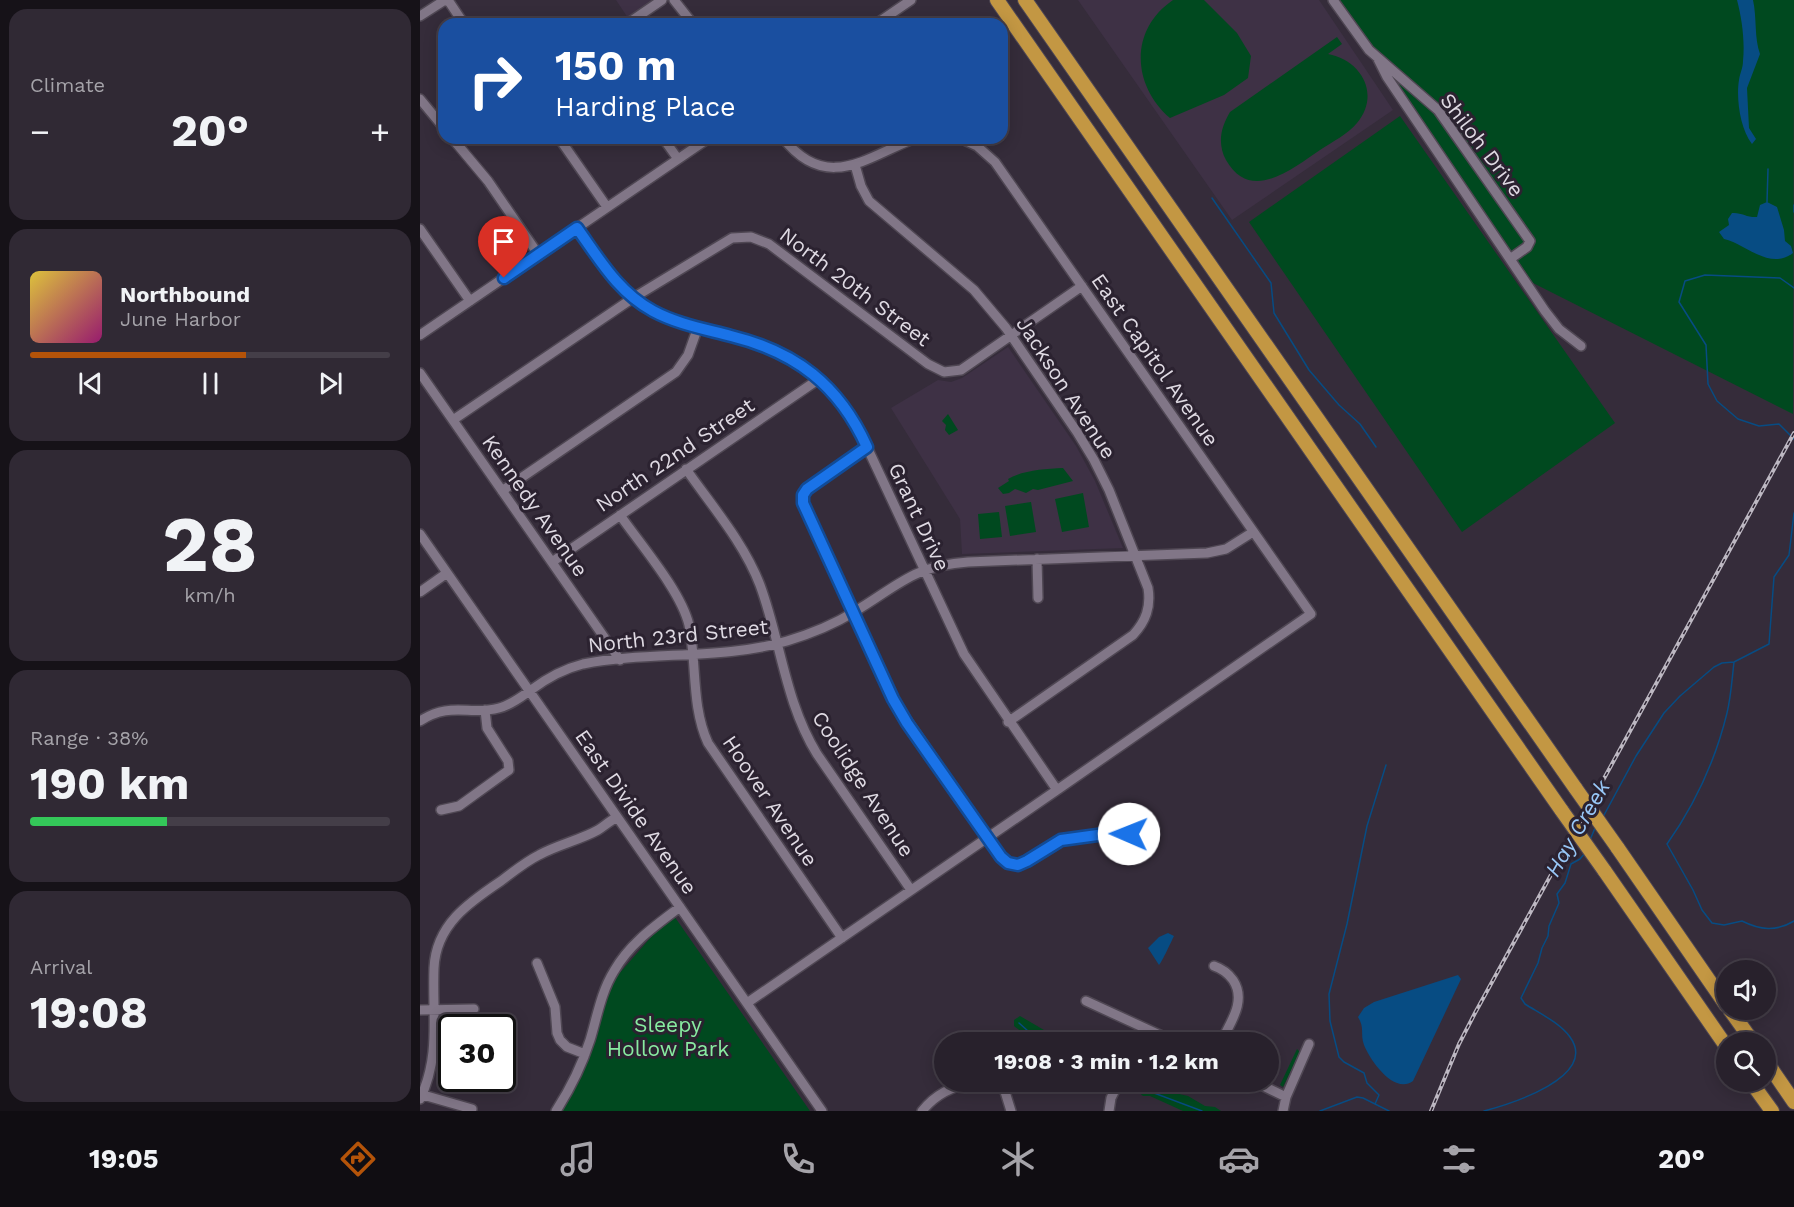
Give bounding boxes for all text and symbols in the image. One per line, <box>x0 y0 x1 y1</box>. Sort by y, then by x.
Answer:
text: 150 m <box>555 41 676 90</box>
icon: right <box>456 42 534 120</box>
text: Climate <box>30 73 105 97</box>
street label: Shiloh Drive <box>1435 88 1530 202</box>
text: Harding Place <box>555 91 736 123</box>
text: 20° <box>171 104 249 157</box>
text: − <box>30 112 50 151</box>
text: + <box>370 112 390 151</box>
pin <box>478 216 529 278</box>
street label: North 20th Street <box>775 222 936 352</box>
icon: arrive <box>487 225 520 258</box>
street label: East Capitol Avenue <box>1086 269 1224 451</box>
text: Northbound <box>120 282 250 307</box>
text: June Harbor <box>120 307 241 331</box>
street label: Jackson Avenue <box>1011 312 1122 463</box>
icon: previous <box>74 367 107 400</box>
icon: pause <box>194 367 227 400</box>
icon: next <box>314 367 347 400</box>
street label: North 22nd Street <box>591 392 759 517</box>
street label: Kennedy Avenue <box>477 430 594 581</box>
street label: Grant Drive <box>884 459 955 575</box>
text: 28 <box>162 498 258 590</box>
text: km/h <box>184 583 236 607</box>
street label: North 23rd Street <box>587 614 769 657</box>
street label: Coolidge Avenue <box>807 706 920 861</box>
street label: East Divide Avenue <box>570 725 703 899</box>
text: Range · 38% <box>30 726 148 750</box>
street label: Hoover Avenue <box>718 731 823 871</box>
text: 190 km <box>30 757 189 810</box>
water label: Hay Creek <box>1540 775 1616 881</box>
position arrow <box>1097 802 1161 866</box>
text: Arrival <box>30 955 92 979</box>
map controls <box>1716 960 1776 1092</box>
button: sound <box>1716 960 1776 1020</box>
text: 19:08 <box>30 986 148 1039</box>
park label: Sleepy Hollow Park <box>607 1012 729 1061</box>
speed limit sign: 30 <box>438 1014 516 1092</box>
button: search <box>1716 1032 1776 1092</box>
text: 19:08 · 3 min · 1.2 km <box>994 1049 1219 1074</box>
icon: directions <box>337 1138 379 1180</box>
icon: music <box>557 1138 599 1180</box>
icon: phone <box>777 1138 819 1180</box>
icon: climate <box>997 1138 1039 1180</box>
icon: car <box>1218 1138 1260 1180</box>
icon: filters <box>1438 1138 1480 1180</box>
text: 19:05 <box>89 1143 159 1175</box>
text: 20° <box>1658 1143 1705 1175</box>

